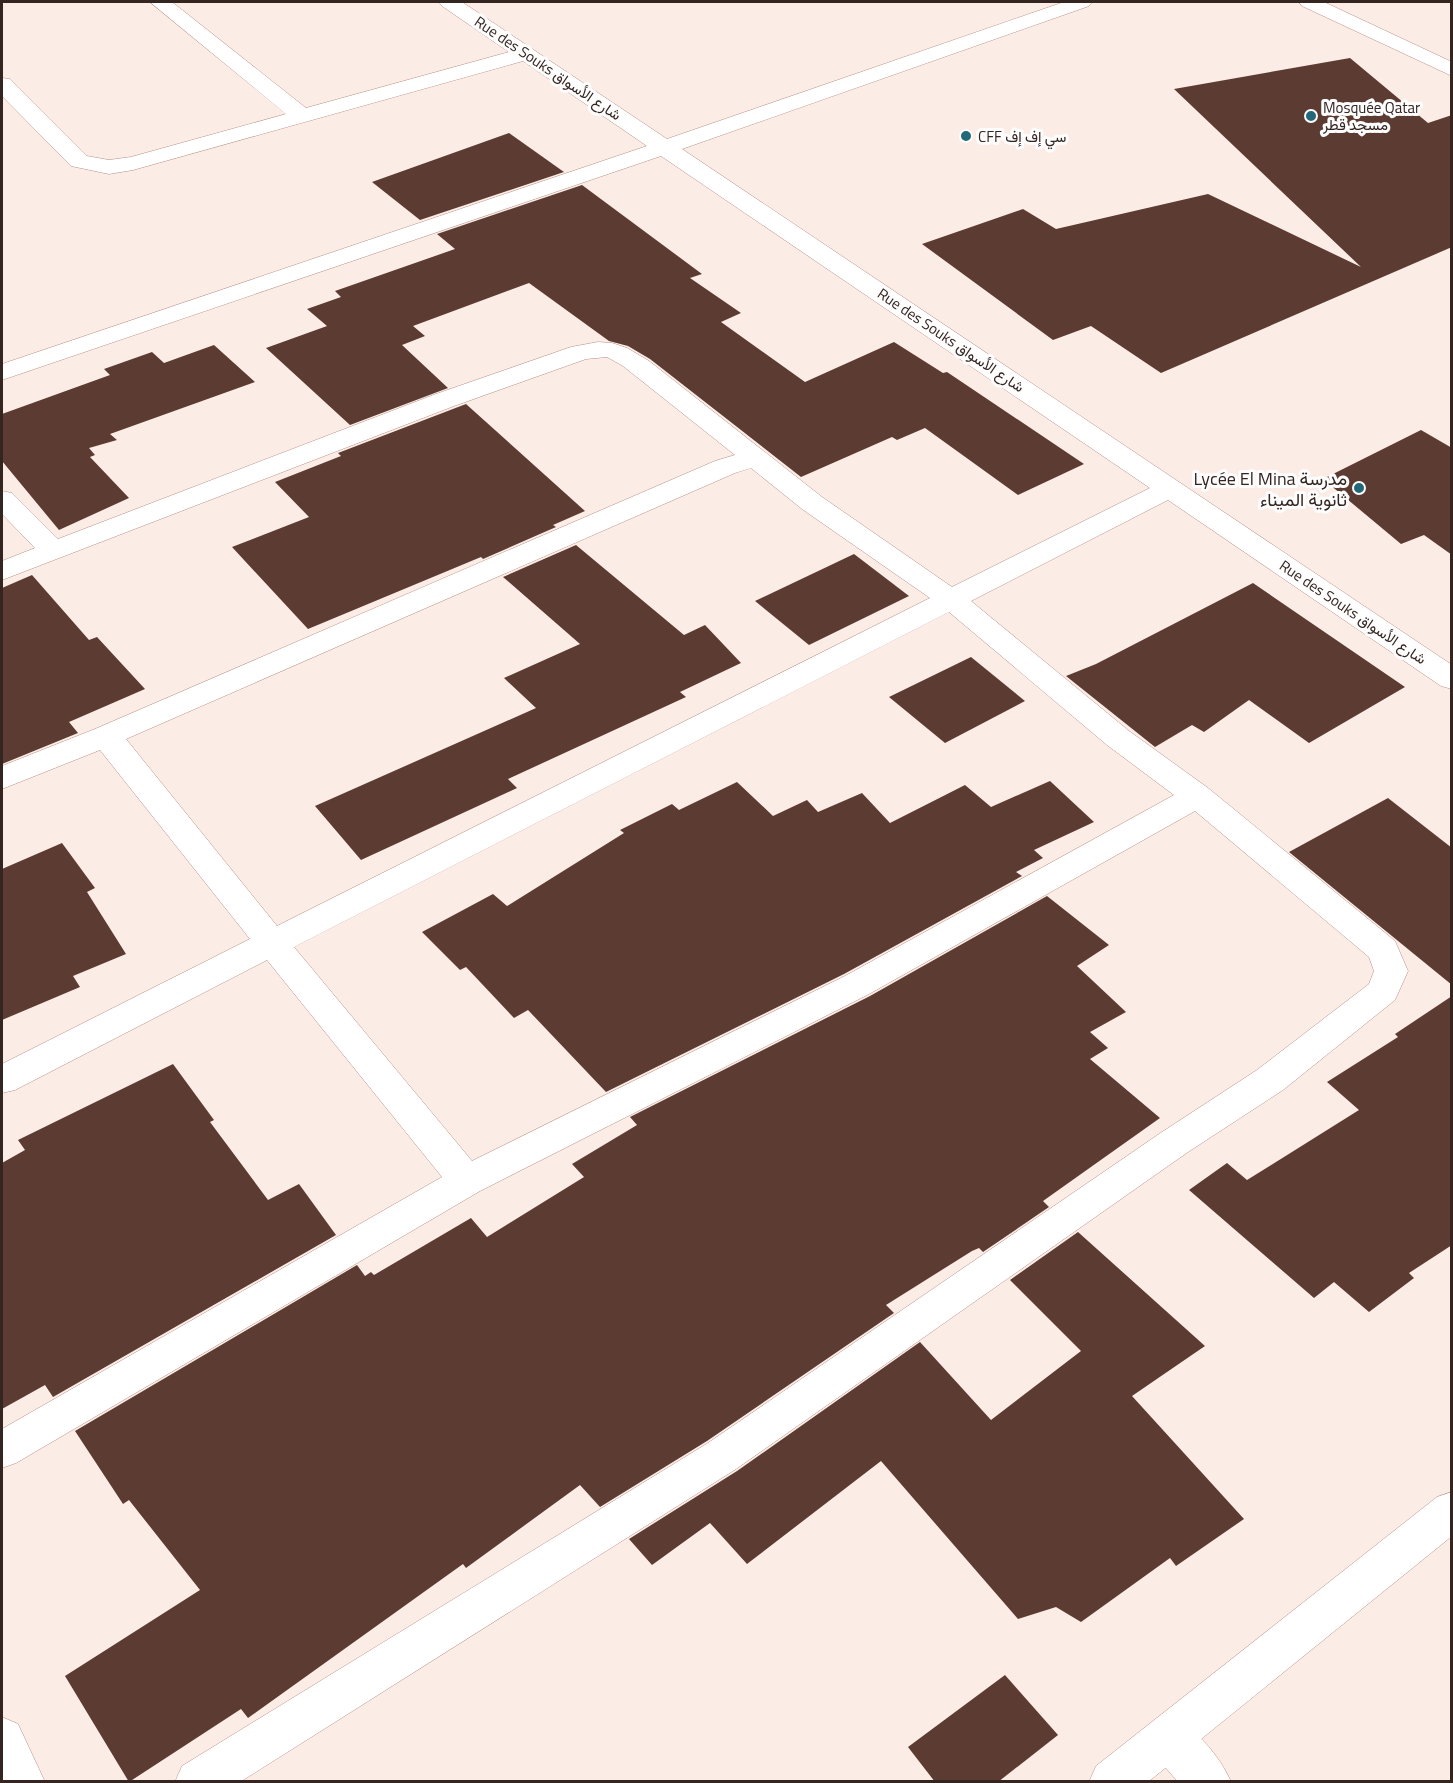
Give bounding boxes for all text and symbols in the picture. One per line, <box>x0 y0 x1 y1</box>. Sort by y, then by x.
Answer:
street label: Rue des Souks شارع الأسواق <box>470 10 626 126</box>
place label: Mosquée Qatar مسجد قطر <box>1322 96 1420 136</box>
marker: Mosquée Qatar مسجد قطر <box>1304 109 1318 123</box>
place label: CFF سي إف إف <box>978 125 1067 150</box>
marker: CFF سي إف إف <box>959 129 973 143</box>
street label: Rue des Souks شارع الأسواق <box>873 282 1029 398</box>
place label: Lycée El Mina مدرسة ثانوية الميناء <box>1194 465 1347 513</box>
marker: Lycée El Mina مدرسة ثانوية الميناء <box>1352 481 1366 495</box>
street label: Rue des Souks شارع الأسواق <box>1275 554 1431 670</box>

